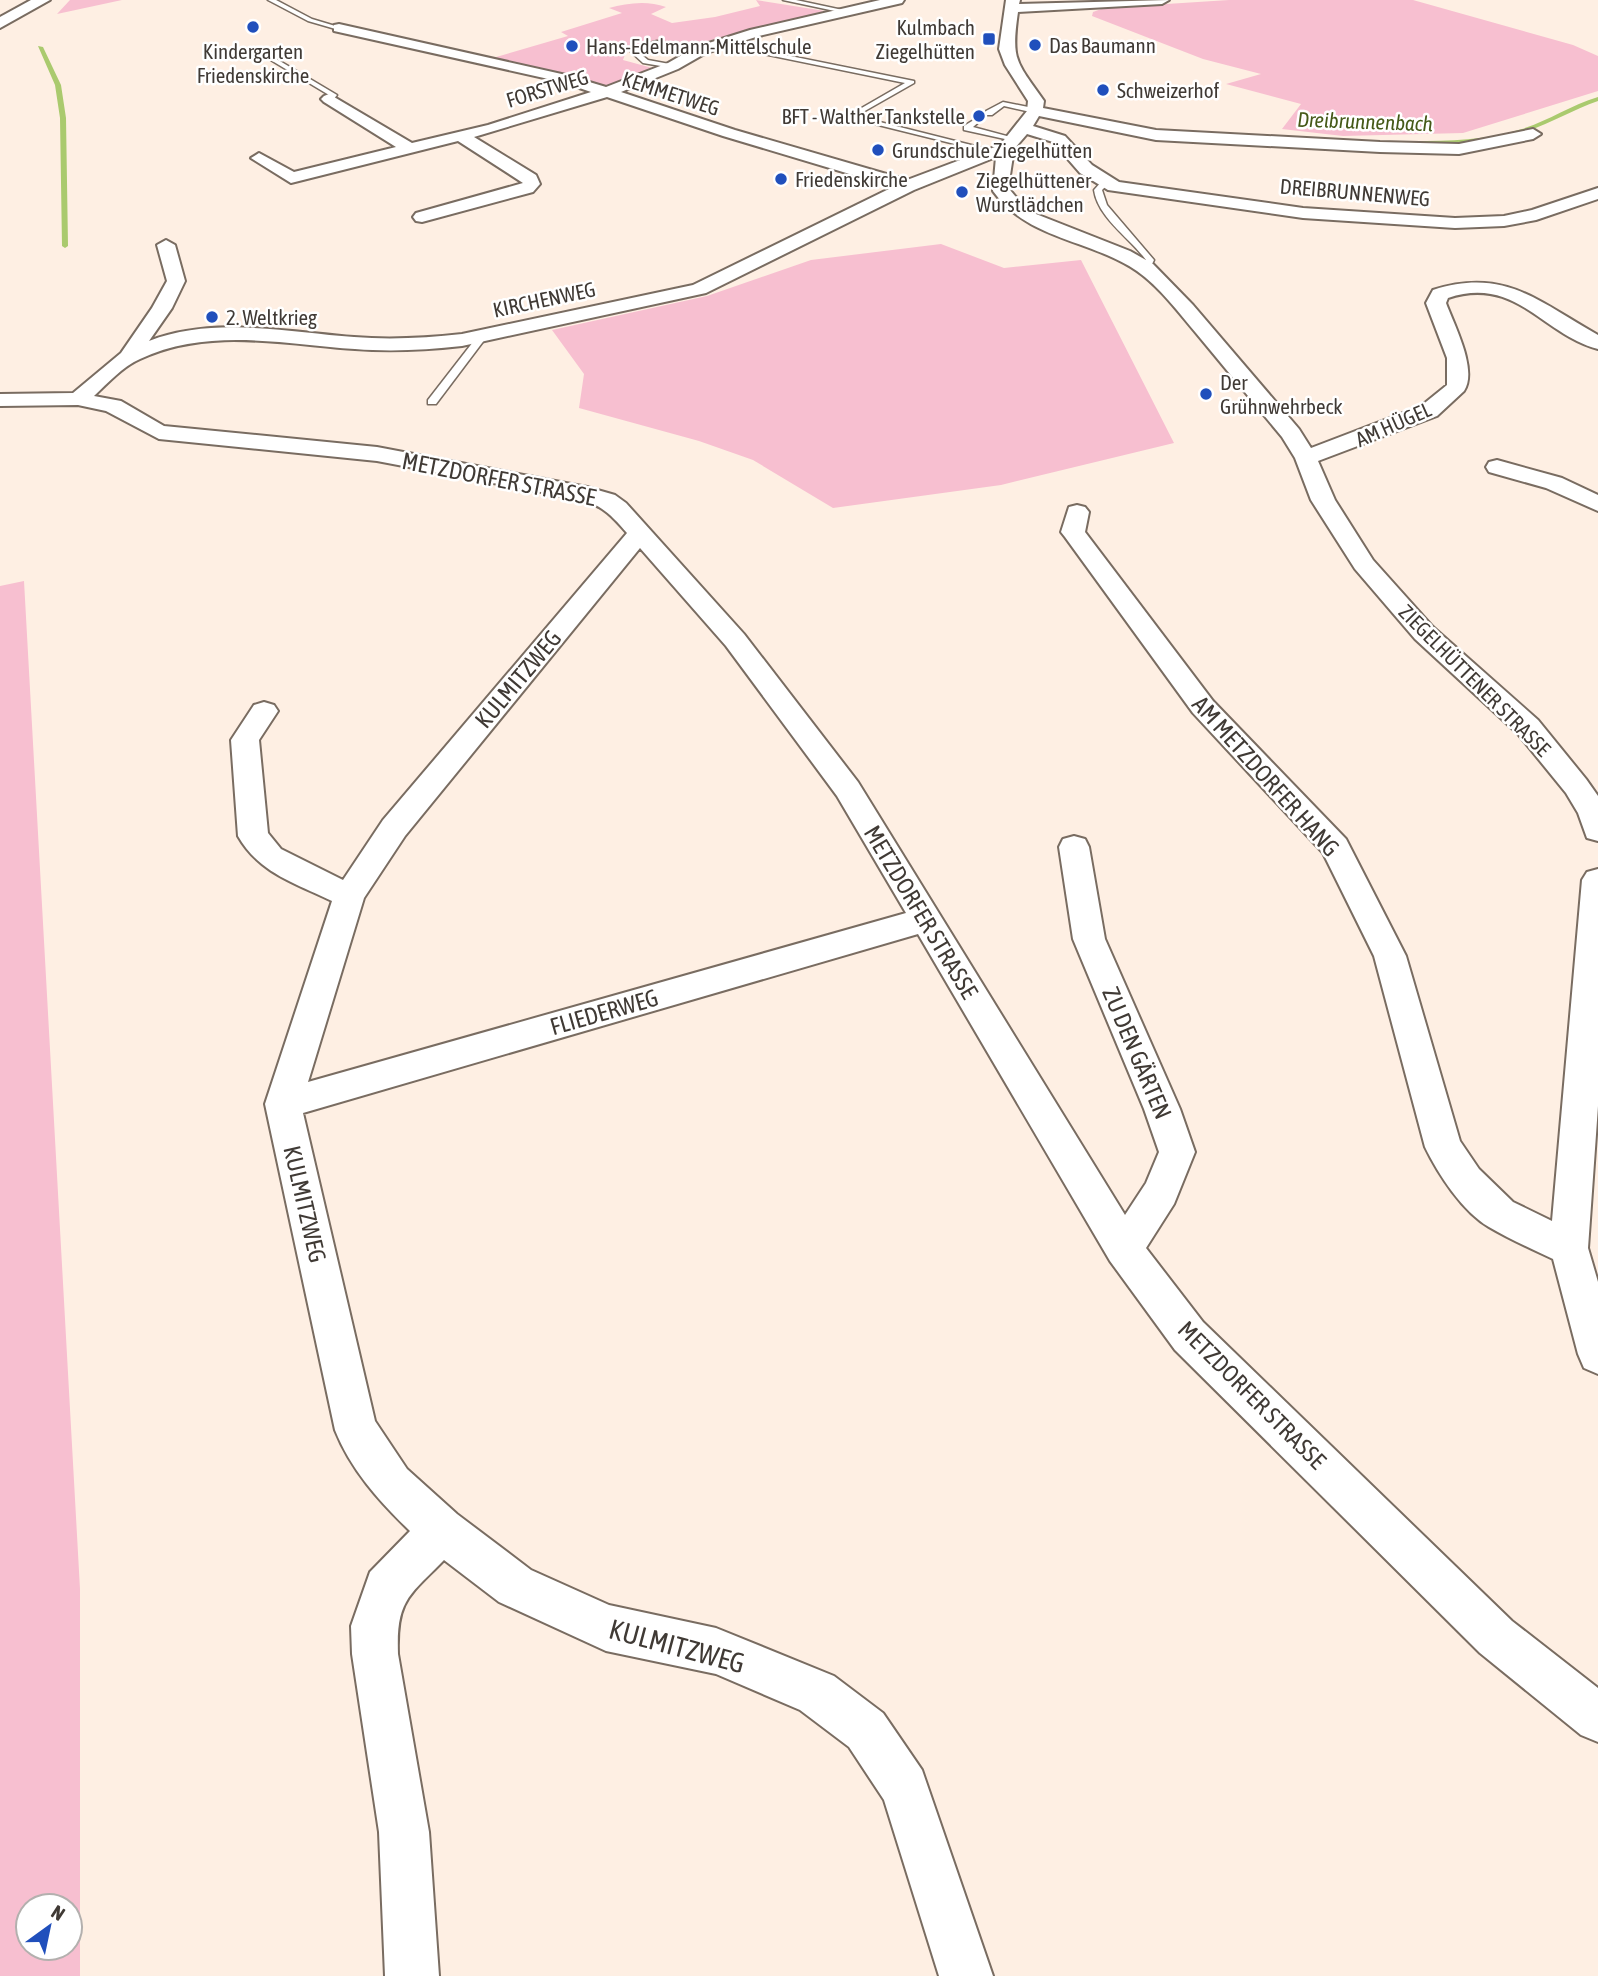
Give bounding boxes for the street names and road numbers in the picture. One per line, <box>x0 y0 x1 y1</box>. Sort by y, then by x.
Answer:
street label: FORSTWEG <box>503 64 591 112</box>
street label: KEMMETWEG <box>619 66 723 120</box>
street label: DREIBRUNNENWEG <box>1279 173 1431 211</box>
street label: KIRCHENWEG <box>491 276 597 322</box>
street label: AM HÜGEL <box>1352 397 1434 451</box>
street label: METZDORFER STRASSE <box>400 447 598 511</box>
street label: ZIEGELHÜTTENER STRASSE <box>1394 599 1556 761</box>
street label: KULMITZWEG <box>469 625 567 733</box>
street label: AM METZDORFER HANG <box>1187 690 1345 862</box>
street label: METZDORFER STRASSE <box>859 821 983 1003</box>
street label: ZU DEN GÄRTEN <box>1097 983 1177 1123</box>
street label: FLIEDERWEG <box>547 984 661 1040</box>
street label: KULMITZWEG <box>278 1143 332 1265</box>
street label: METZDORFER STRASSE <box>1173 1316 1331 1474</box>
street label: KULMITZWEG <box>606 1613 748 1679</box>

